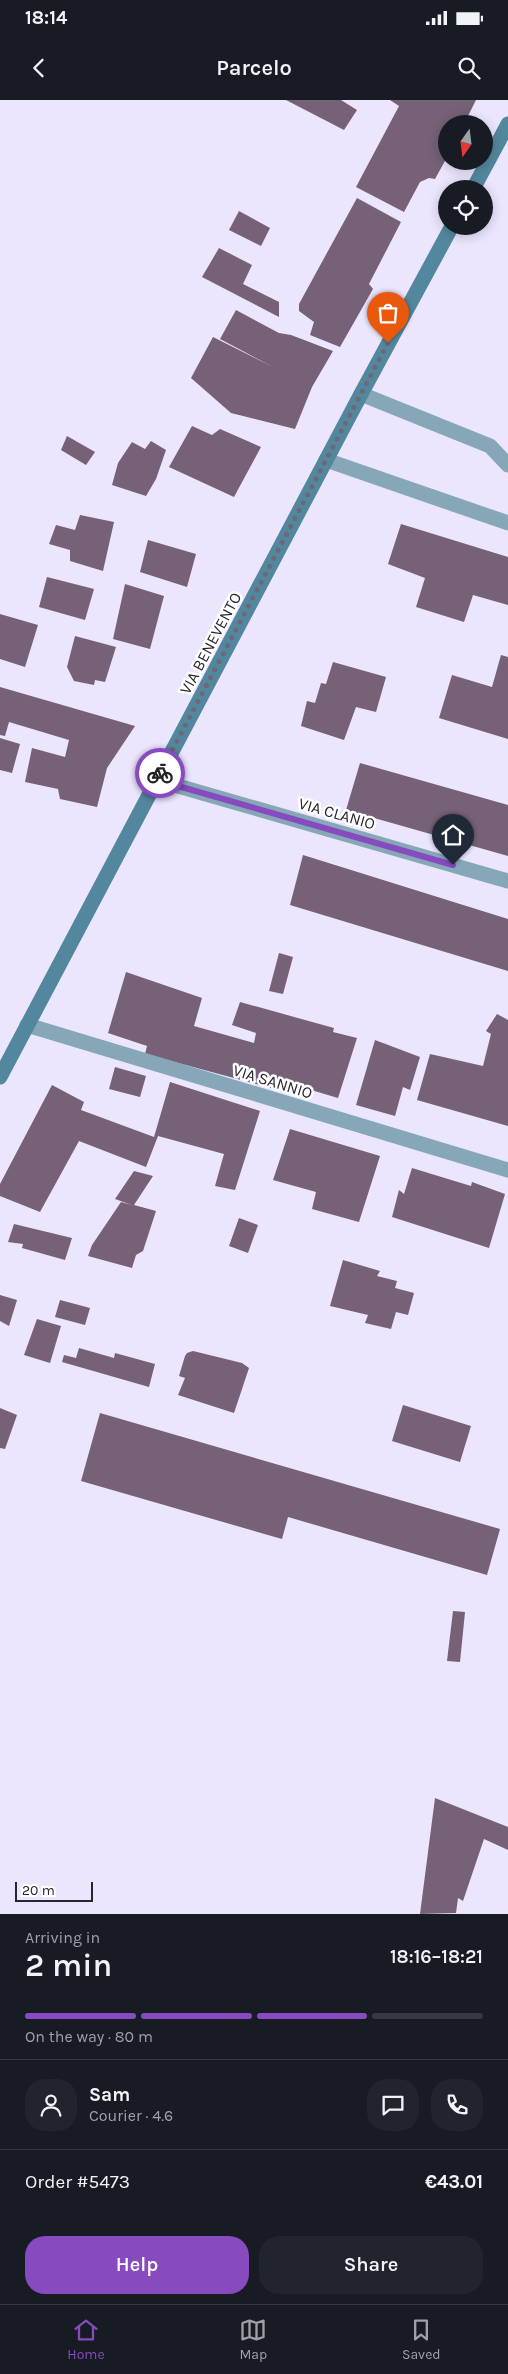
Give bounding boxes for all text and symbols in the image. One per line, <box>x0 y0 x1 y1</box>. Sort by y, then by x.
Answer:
text: 18:14 <box>25 7 67 29</box>
icon: back <box>25 54 53 82</box>
icon: search <box>455 54 483 82</box>
text: Parcelo <box>216 55 292 81</box>
north arrow <box>438 115 492 170</box>
map controls <box>438 115 493 235</box>
button: locate <box>438 180 493 235</box>
pin <box>367 292 409 343</box>
icon: bag <box>374 299 402 327</box>
street label: VIA BENEVENTO <box>176 589 245 697</box>
courier <box>135 748 185 798</box>
icon: bike <box>146 759 174 787</box>
street label: VIA CLANIO <box>296 794 377 833</box>
pin <box>432 814 474 865</box>
icon: home <box>439 821 467 849</box>
street label: VIA SANNIO <box>231 1060 315 1103</box>
scale bar <box>15 1879 92 1902</box>
text: 20 m <box>22 1882 55 1899</box>
text: Arriving in <box>25 1928 100 1947</box>
text: 18:16–18:21 <box>390 1946 483 1968</box>
text: 2 min <box>25 1947 112 1984</box>
text: On the way · 80 m <box>25 2027 153 2046</box>
button: person <box>25 2079 77 2131</box>
button: chat <box>367 2079 419 2131</box>
button: phone <box>431 2079 483 2131</box>
text: Sam <box>89 2084 130 2106</box>
text: Courier · 4.6 <box>89 2106 173 2125</box>
text: Order #5473 <box>25 2171 130 2193</box>
text: €43.01 <box>425 2171 483 2193</box>
button: Help <box>25 2236 249 2294</box>
button: Share <box>259 2236 483 2294</box>
tab: Home <box>67 2316 105 2363</box>
tab: Map <box>239 2316 267 2363</box>
tab: Saved <box>402 2316 441 2363</box>

